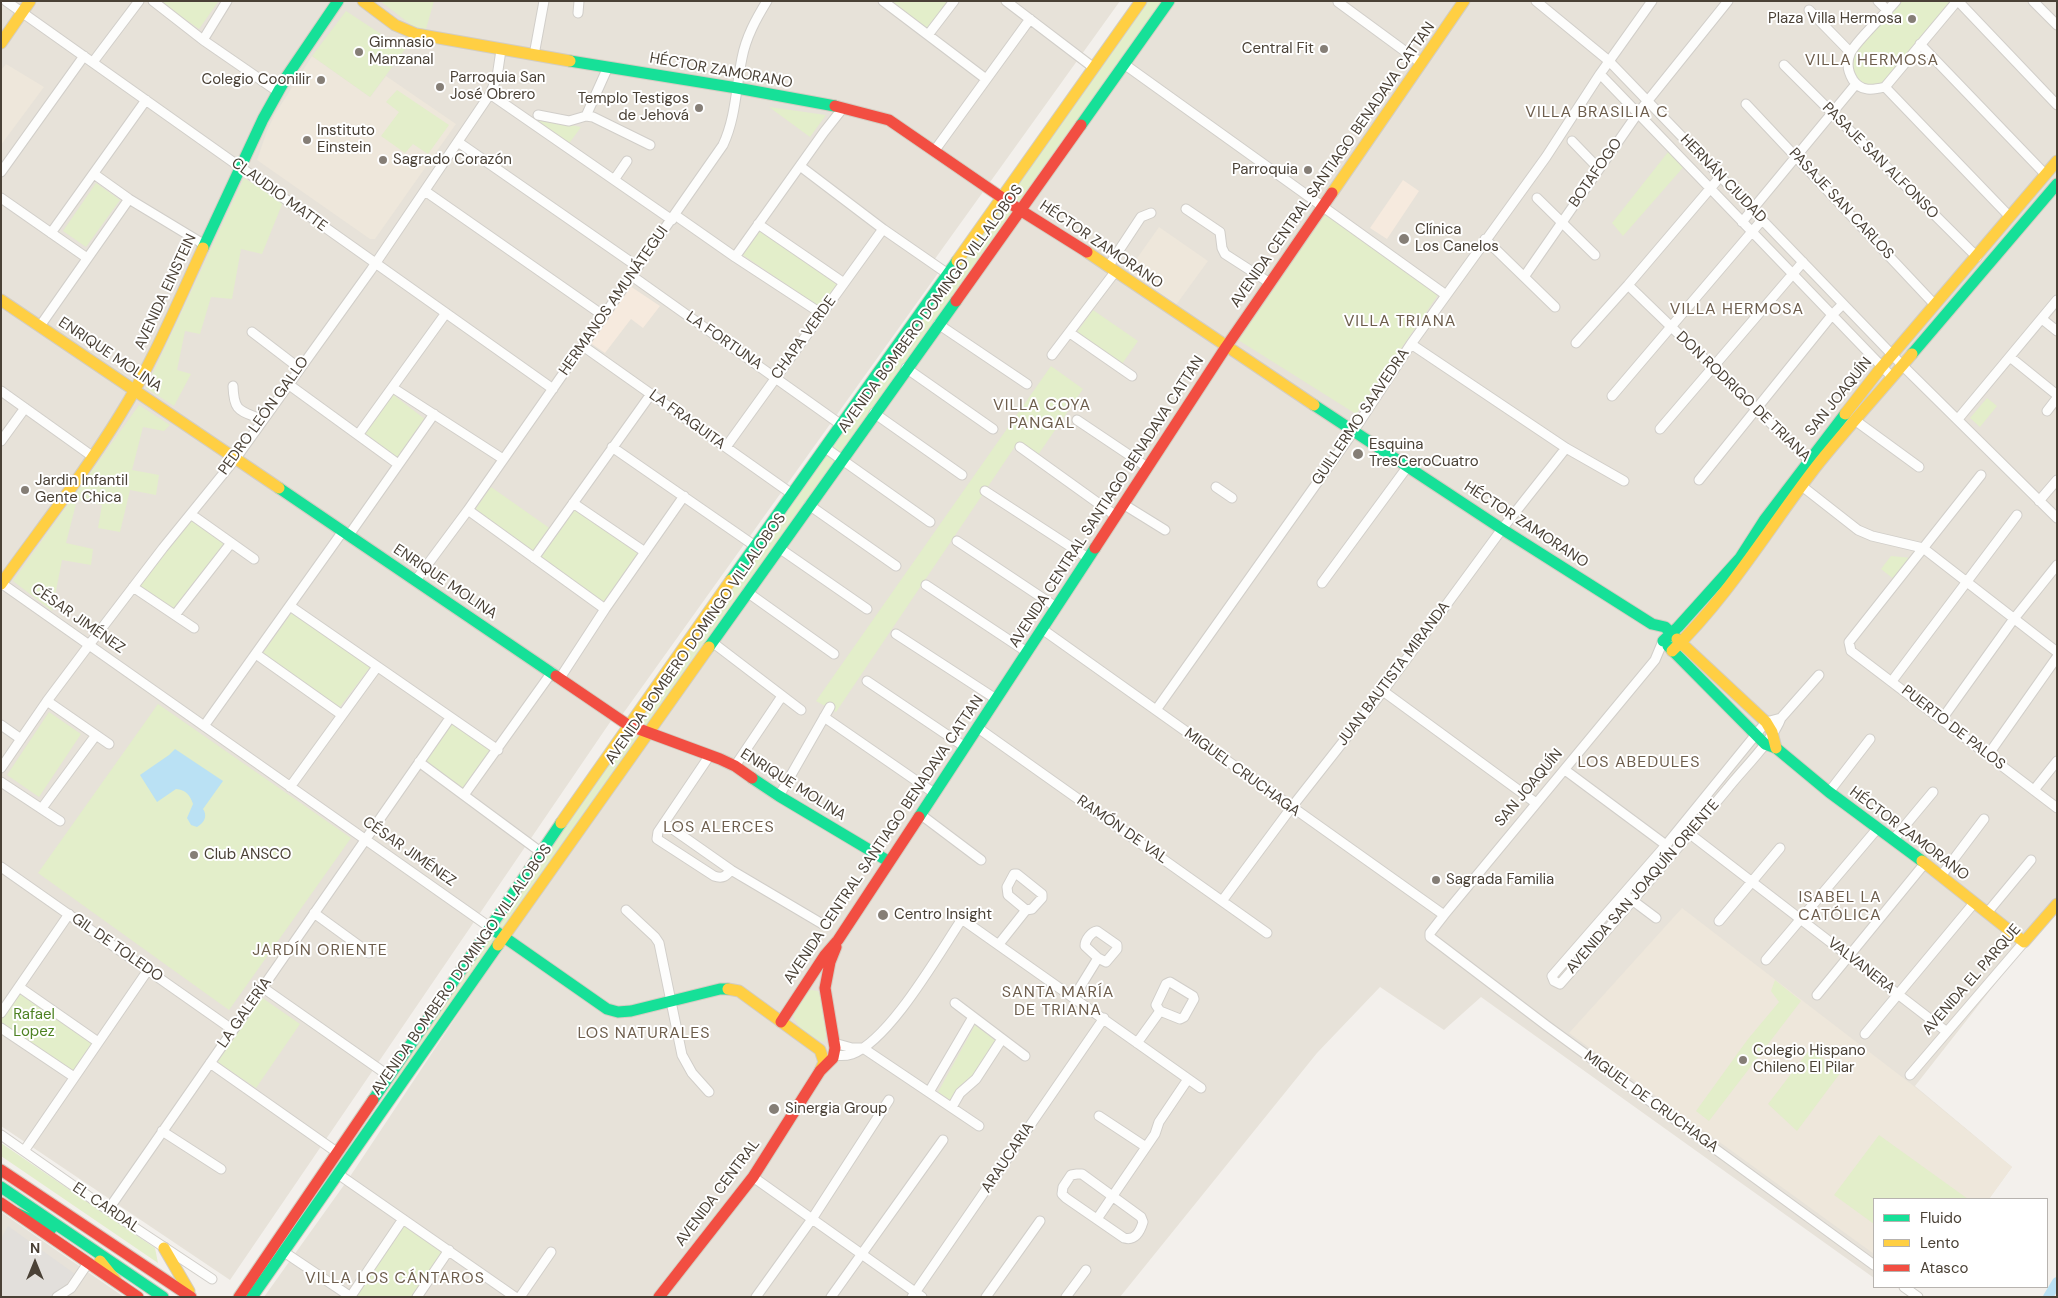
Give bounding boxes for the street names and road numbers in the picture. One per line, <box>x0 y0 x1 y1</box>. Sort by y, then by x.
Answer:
street label: AVENIDA CENTRAL SANTIAGO BENADAVA CATTAN <box>1227 19 1439 311</box>
street label: HÉCTOR ZAMORANO <box>648 50 794 92</box>
street label: PASAJE SAN ALFONSO <box>1818 99 1942 223</box>
street label: HERNÁN CIUDAD <box>1676 131 1770 227</box>
street label: BOTAFOGO <box>1566 135 1626 211</box>
street label: PASAJE SAN CARLOS <box>1785 145 1897 263</box>
street label: CLAUDIO MATTE <box>228 154 330 236</box>
street label: AVENIDA BOMBERO DOMINGO VILLALOBOS <box>835 181 1027 437</box>
street label: HÉCTOR ZAMORANO <box>1036 197 1166 293</box>
street label: HERMANOS AMUNÁTEGUI <box>556 223 672 379</box>
street label: AVENIDA EINSTEIN <box>131 231 201 353</box>
street label: CHAPA VERDE <box>768 293 840 383</box>
street label: LA FORTUNA <box>682 308 766 374</box>
street label: ENRIQUE MOLINA <box>55 314 165 396</box>
street label: DON RODRIGO DE TRIANA <box>1672 328 1814 466</box>
street label: GUILLERMO SAAVEDRA <box>1309 345 1413 489</box>
street label: PEDRO LEÓN GALLO <box>215 353 313 479</box>
street label: AVENIDA CENTRAL SANTIAGO BENADAVA CATTAN <box>1006 353 1208 651</box>
street label: SAN JOAQUÍN <box>1802 354 1876 440</box>
street label: LA FRAGUITA <box>645 386 729 454</box>
street label: HÉCTOR ZAMORANO <box>1460 478 1592 572</box>
street label: AVENIDA BOMBERO DOMINGO VILLALOBOS <box>602 510 790 768</box>
street label: ENRIQUE MOLINA <box>390 541 500 623</box>
street label: CÉSAR JIMÉNEZ <box>28 580 128 658</box>
street label: JUAN BAUTISTA MIRANDA <box>1334 598 1454 750</box>
street label: PUERTO DE PALOS <box>1898 682 2008 774</box>
street label: AVENIDA CENTRAL SANTIAGO BENADAVA CATTAN <box>780 692 988 988</box>
street label: MIGUEL CRUCHAGA <box>1181 725 1303 821</box>
street label: ENRIQUE MOLINA <box>737 745 849 825</box>
street label: SAN JOAQUÍN <box>1491 745 1567 831</box>
street label: HÉCTOR ZAMORANO <box>1846 783 1972 885</box>
street label: RAMÓN DE VAL <box>1073 792 1171 868</box>
street label: AVENIDA SAN JOAQUÍN ORIENTE <box>1563 796 1723 978</box>
street label: CÉSAR JIMÉNEZ <box>359 813 459 891</box>
street label: AVENIDA BOMBERO DOMINGO VILLALOBOS <box>368 841 556 1099</box>
street label: GIL DE TOLEDO <box>68 910 166 986</box>
street label: AVENIDA EL PARQUE <box>1919 921 2025 1039</box>
street label: VALVANERA <box>1824 934 1898 998</box>
street label: LA GALERÍA <box>214 974 276 1052</box>
street label: MIGUEL DE CRUCHAGA <box>1580 1047 1722 1157</box>
street label: ARAUCARIA <box>978 1119 1038 1197</box>
street label: AVENIDA CENTRAL <box>672 1136 764 1250</box>
street label: EL CARDAL <box>69 1179 143 1237</box>

